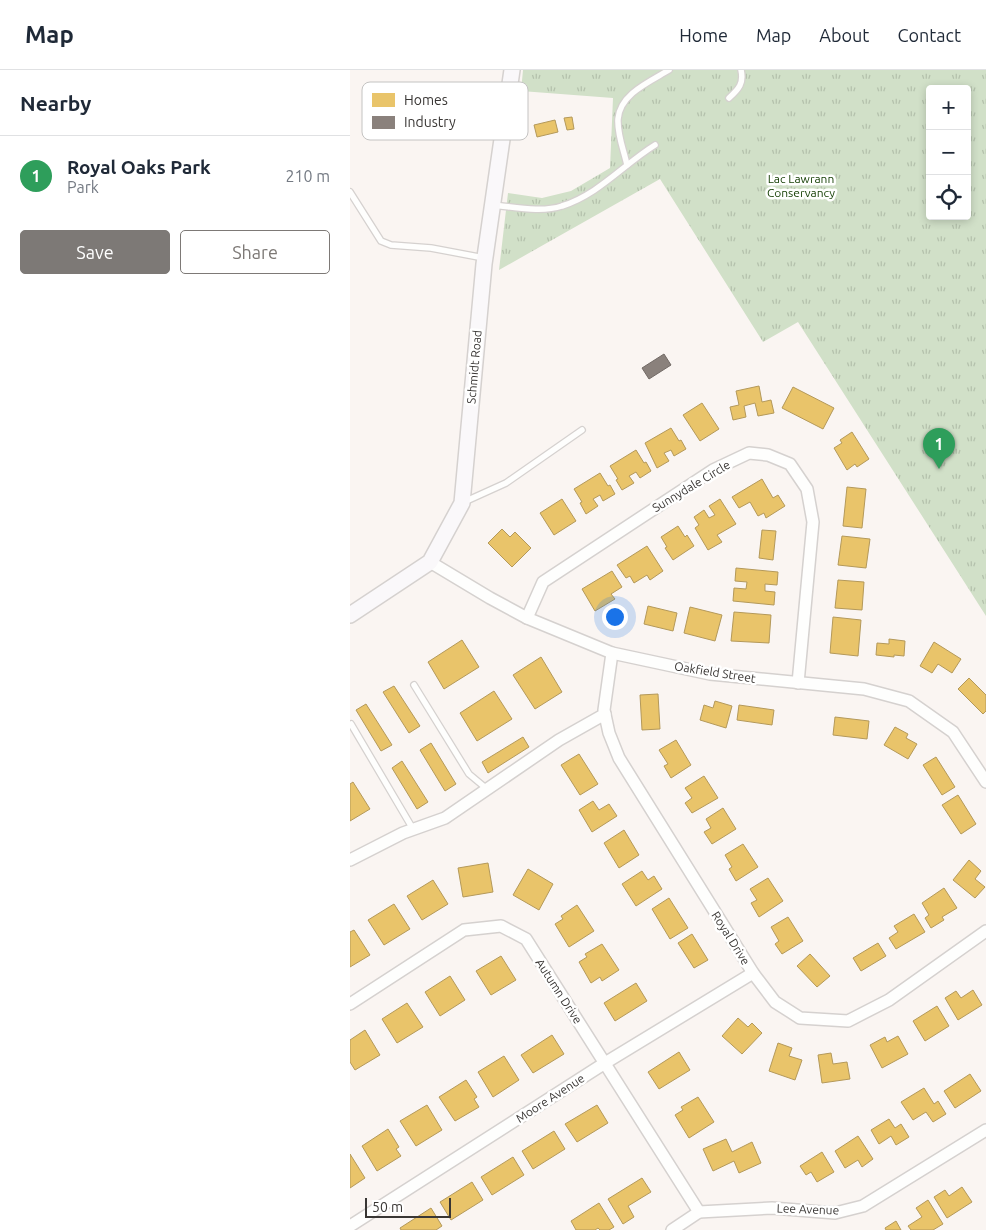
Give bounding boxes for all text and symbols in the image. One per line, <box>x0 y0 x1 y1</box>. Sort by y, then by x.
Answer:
text: Map <box>25 21 74 48</box>
text: Home <box>679 25 728 45</box>
text: Map <box>756 25 791 45</box>
text: About <box>819 25 869 45</box>
text: Contact <box>897 25 961 45</box>
legend <box>362 82 528 140</box>
map controls <box>926 85 971 220</box>
button: + <box>926 85 971 130</box>
text: Nearby <box>20 91 91 115</box>
text: Homes <box>404 92 448 108</box>
text: Industry <box>404 114 456 130</box>
button: − <box>926 130 971 175</box>
text: Royal Oaks Park <box>67 156 211 178</box>
text: 1 <box>31 167 41 185</box>
text: 210 m <box>285 167 330 185</box>
park label: Lac Lawrann Conservancy <box>767 172 835 199</box>
button: locate <box>926 175 971 220</box>
text: Park <box>67 178 99 196</box>
button: Save <box>20 230 170 274</box>
button: Share <box>180 230 330 274</box>
street label: Schmidt Road <box>464 330 484 404</box>
pin: 1 <box>923 428 955 469</box>
street label: Sunnydale Circle <box>650 458 732 514</box>
your location <box>602 604 628 630</box>
street label: Oakfield Street <box>673 659 757 685</box>
street label: Royal Drive <box>709 909 753 967</box>
street label: Autumn Drive <box>533 956 585 1026</box>
street label: Moore Avenue <box>513 1071 587 1125</box>
scale bar <box>365 1195 451 1218</box>
text: 50 m <box>372 1199 403 1215</box>
street label: Lee Avenue <box>777 1201 839 1217</box>

